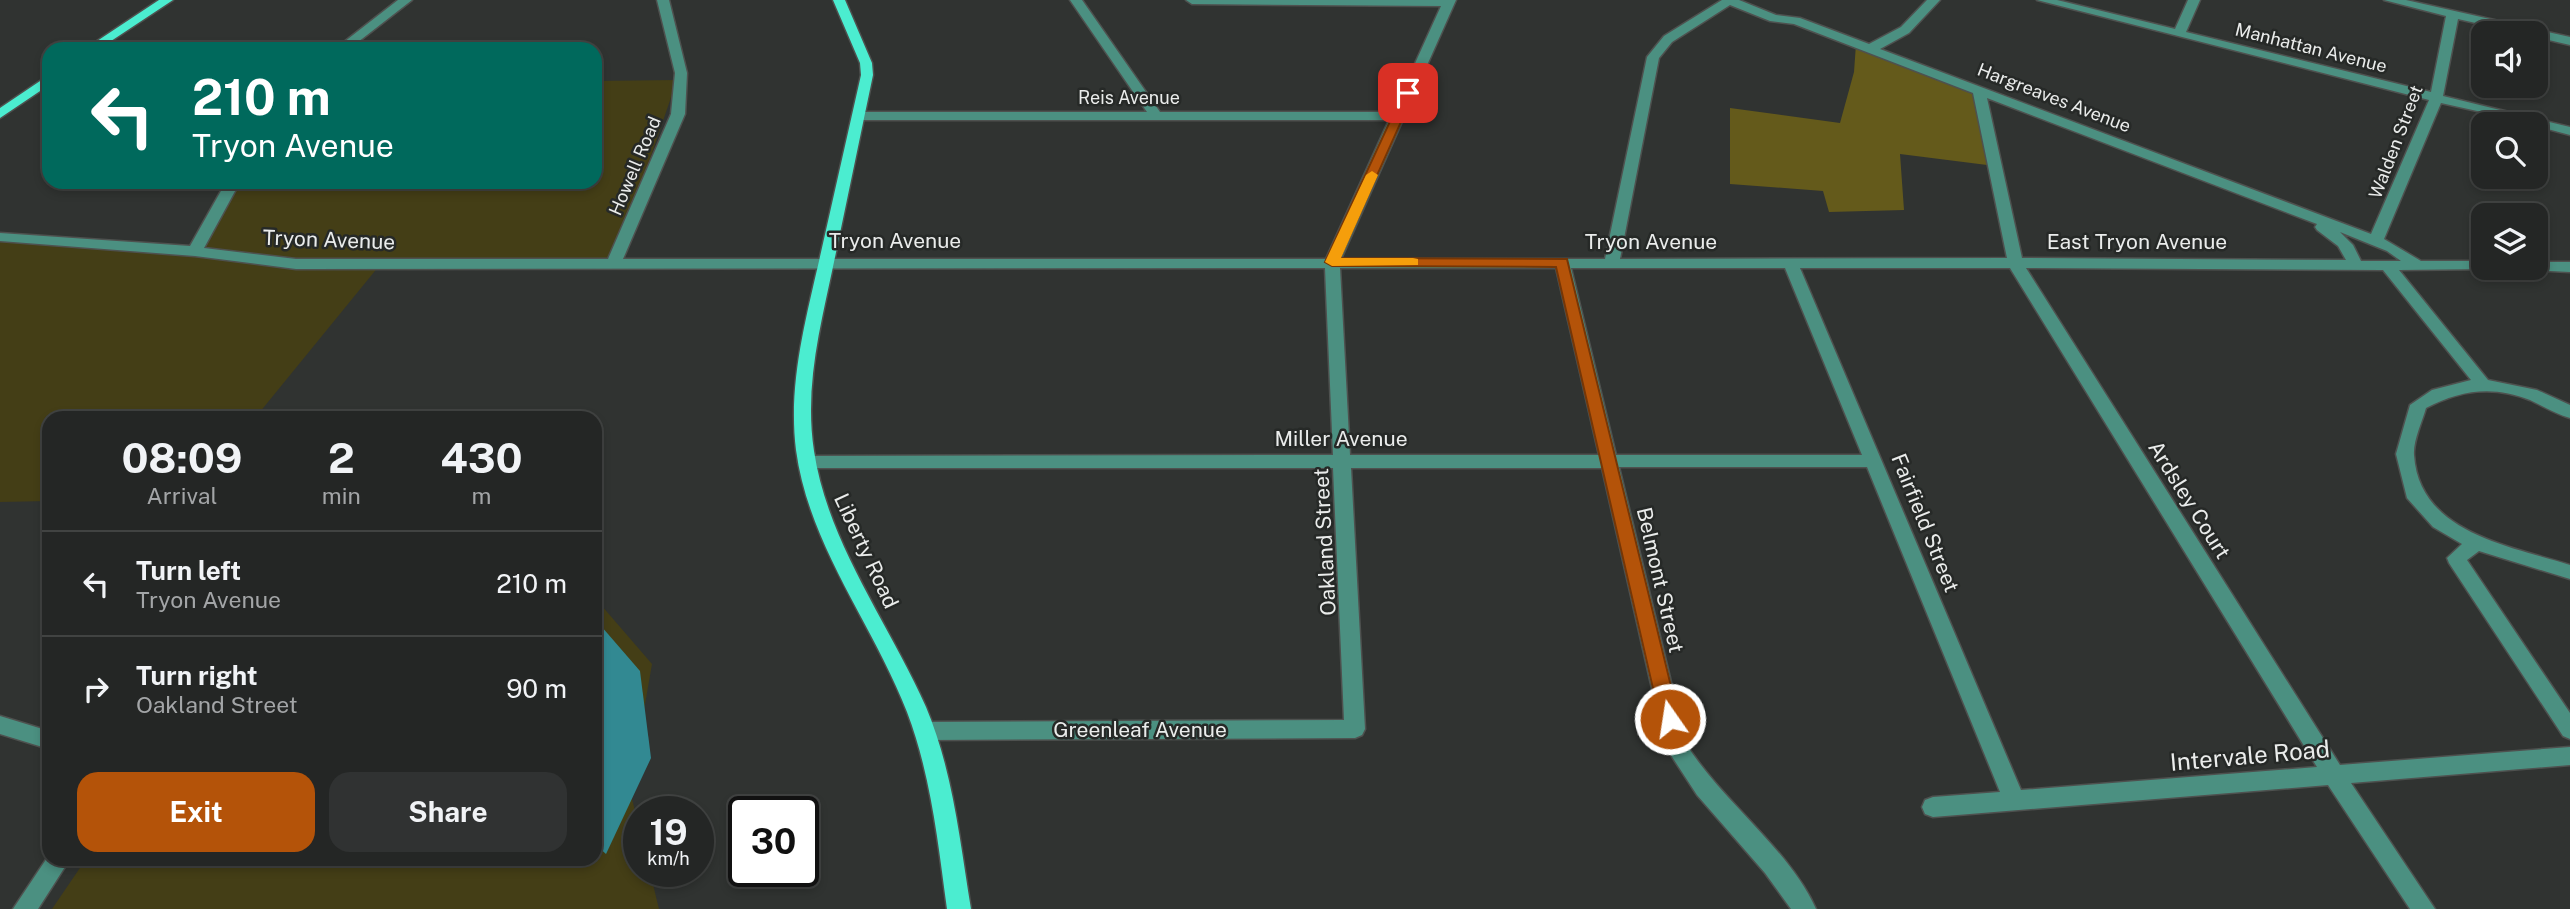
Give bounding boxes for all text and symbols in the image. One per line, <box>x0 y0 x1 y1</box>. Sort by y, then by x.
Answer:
street label: Manhattan Avenue <box>2233 18 2389 77</box>
map controls <box>2471 21 2548 280</box>
button: sound <box>2471 21 2548 98</box>
street label: Hargreaves Avenue <box>1975 59 2134 136</box>
pin <box>1378 63 1438 123</box>
text: 210 m <box>192 68 331 126</box>
icon: left <box>77 70 168 161</box>
icon: arrive <box>1389 74 1427 112</box>
street label: Walden Street <box>2364 82 2427 201</box>
street label: Reis Avenue <box>1078 87 1180 108</box>
button: search <box>2471 112 2548 189</box>
street label: Howell Road <box>604 113 665 218</box>
text: Tryon Avenue <box>192 127 394 164</box>
button: layers <box>2471 203 2548 280</box>
street label: Tryon Avenue <box>262 225 396 254</box>
street label: Tryon Avenue <box>829 228 961 253</box>
street label: Tryon Avenue <box>1585 229 1717 254</box>
street label: East Tryon Avenue <box>2047 229 2227 254</box>
street label: Miller Avenue <box>1274 426 1408 451</box>
text: 08:09 <box>121 433 242 482</box>
text: 2 <box>328 433 355 482</box>
text: 430 <box>440 433 523 482</box>
street label: Ardsley Court <box>2143 436 2236 563</box>
street label: Fairfield Street <box>1886 450 1965 596</box>
street label: Oakland Street <box>1308 468 1341 616</box>
text: Arrival <box>146 482 217 509</box>
text: min <box>322 482 361 509</box>
text: m <box>471 482 491 509</box>
street label: Liberty Road <box>829 489 904 612</box>
street label: Belmont Street <box>1632 505 1689 655</box>
text: Turn left <box>136 555 241 586</box>
icon: left <box>77 565 115 603</box>
text: 210 m <box>496 568 567 599</box>
text: Tryon Avenue <box>136 586 281 613</box>
text: Turn right <box>136 660 258 691</box>
icon: right <box>77 670 115 708</box>
text: 90 m <box>506 673 567 704</box>
position arrow <box>1633 682 1707 756</box>
text: Oakland Street <box>136 691 298 718</box>
street label: Greenleaf Avenue <box>1053 717 1227 742</box>
street label: Intervale Road <box>2169 734 2331 776</box>
button: Exit <box>77 772 315 852</box>
button: Share <box>329 772 567 852</box>
speed limit sign: 30 <box>728 796 819 887</box>
text: 19 <box>649 812 688 853</box>
text: km/h <box>647 848 690 869</box>

